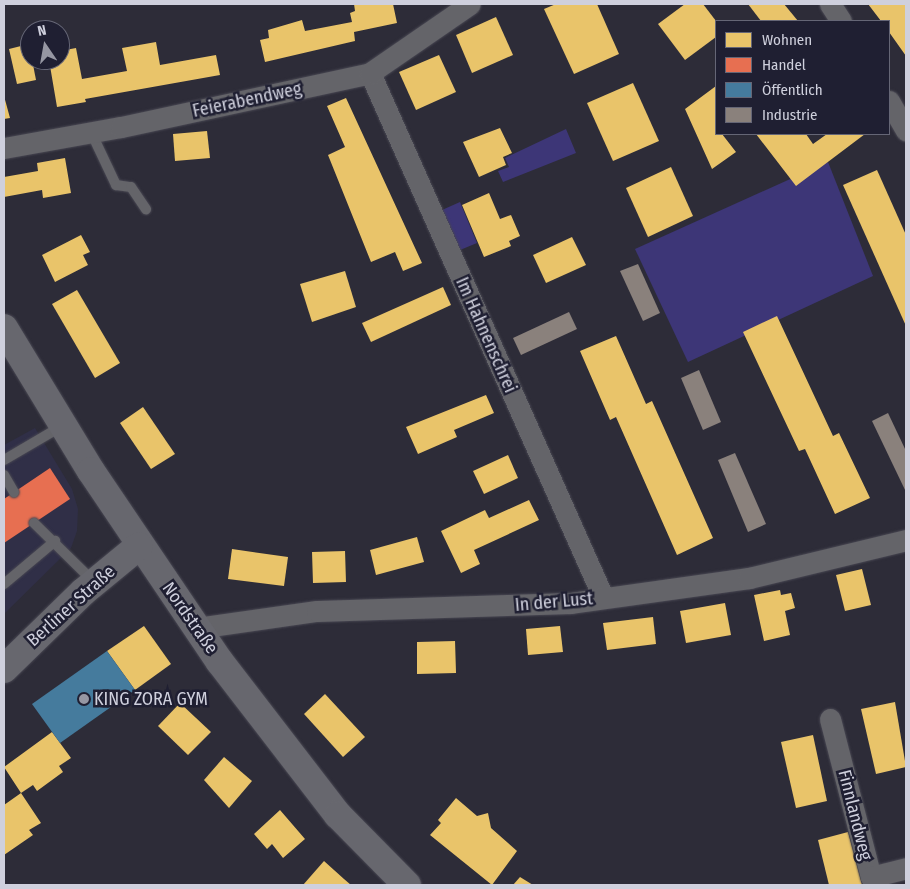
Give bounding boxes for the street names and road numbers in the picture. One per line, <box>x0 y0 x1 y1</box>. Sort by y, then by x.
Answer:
street label: Feierabendweg <box>191 78 303 122</box>
street label: Im Hahnenschrei <box>451 274 521 396</box>
street label: Berliner Straße <box>22 561 120 651</box>
street label: Nordstraße <box>158 578 222 658</box>
street label: In der Lust <box>514 588 594 616</box>
street label: Finnlandweg <box>833 767 877 863</box>

